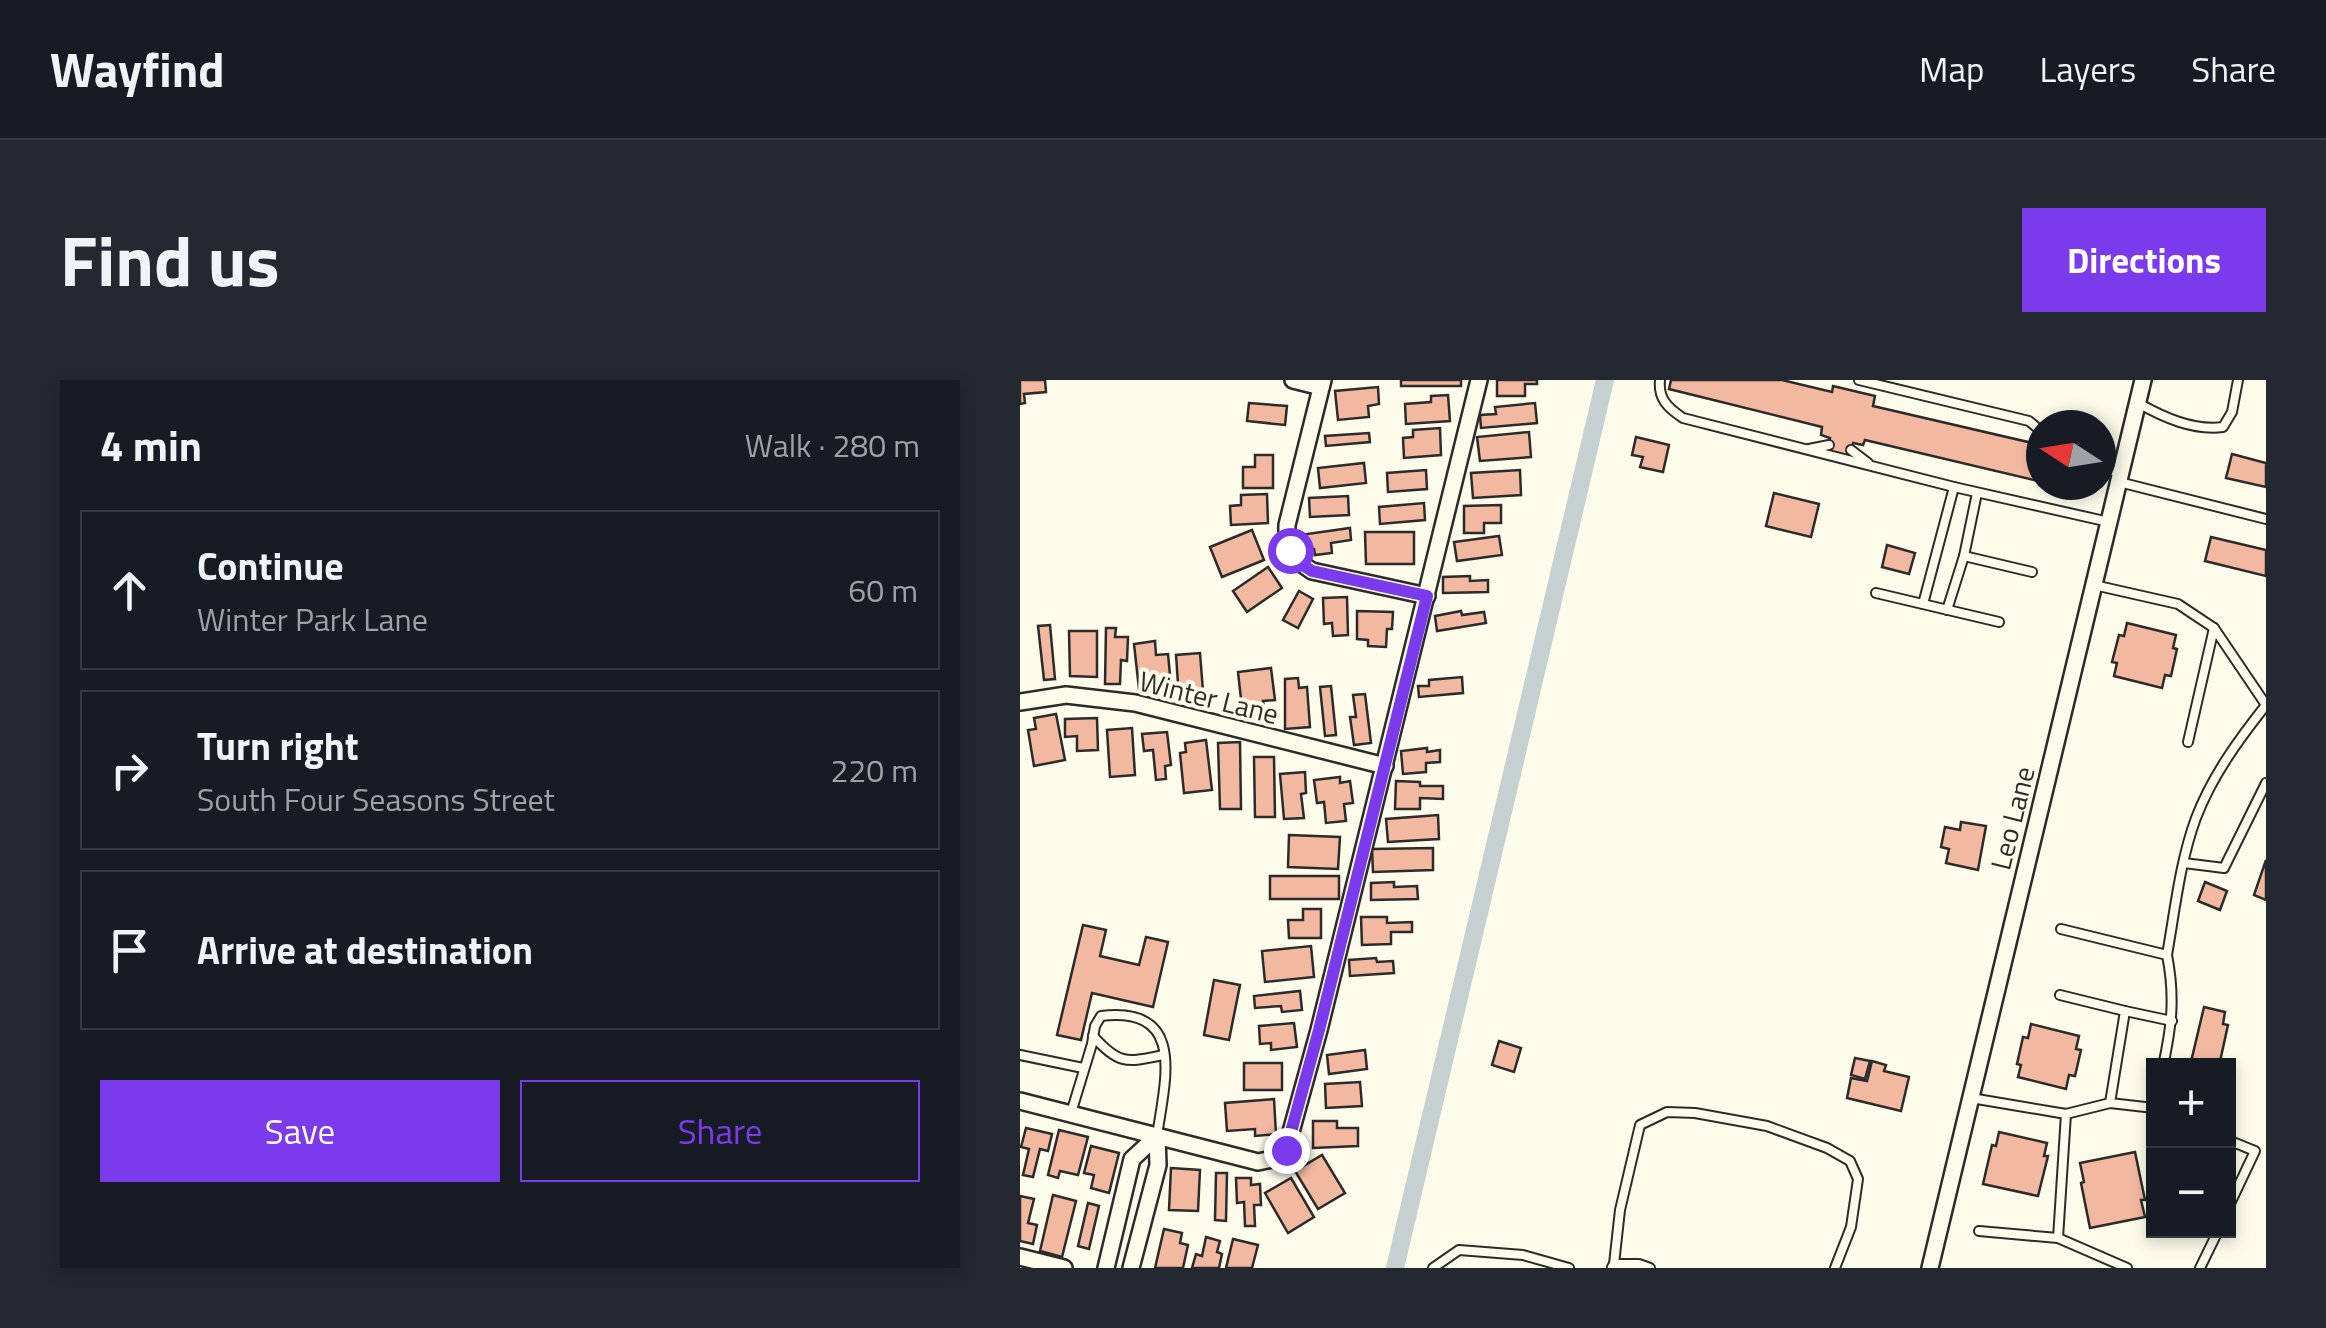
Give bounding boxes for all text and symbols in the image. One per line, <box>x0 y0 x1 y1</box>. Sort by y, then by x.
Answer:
text: Wayfind <box>50 33 225 106</box>
text: Map <box>1919 42 1984 96</box>
text: Layers <box>2039 42 2136 96</box>
text: Share <box>2191 42 2276 96</box>
text: Find us <box>60 207 280 313</box>
button: Directions <box>2022 208 2266 312</box>
north arrow <box>2026 410 2116 500</box>
text: 4 min <box>100 413 202 477</box>
text: Walk · 280 m <box>745 421 920 469</box>
route start <box>1268 528 1314 574</box>
text: Continue <box>197 537 344 595</box>
icon: ahead <box>102 563 157 618</box>
text: 60 m <box>848 566 918 614</box>
text: Winter Park Lane <box>197 595 428 643</box>
street label: Winter Lane <box>1135 659 1283 735</box>
text: Turn right <box>197 717 359 775</box>
icon: right <box>102 743 157 798</box>
text: 220 m <box>830 746 918 794</box>
street label: Leo Lane <box>1978 762 2046 874</box>
text: South Four Seasons Street <box>197 775 555 823</box>
text: Arrive at destination <box>197 921 533 979</box>
icon: arrive <box>102 923 157 978</box>
map controls <box>2146 1058 2236 1238</box>
button: + <box>2146 1058 2236 1148</box>
button: Save <box>100 1080 500 1182</box>
button: Share <box>520 1080 920 1182</box>
route end <box>1264 1128 1310 1174</box>
button: − <box>2146 1148 2236 1238</box>

